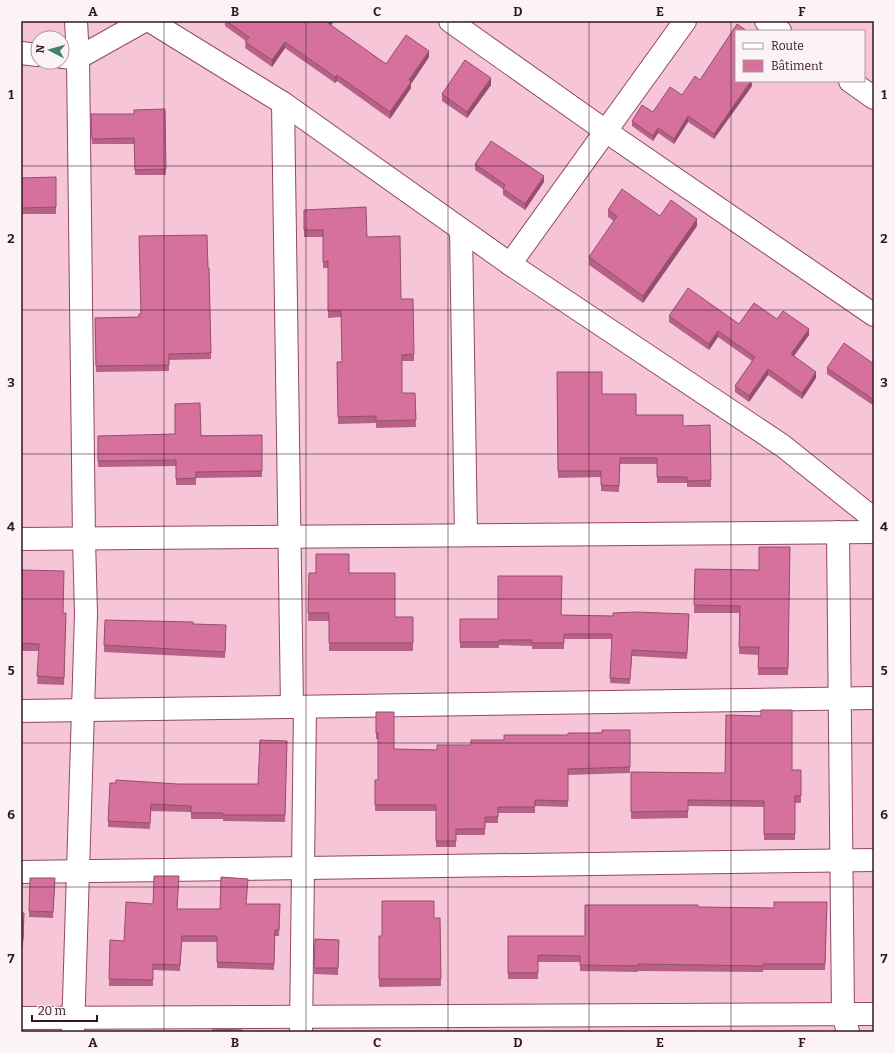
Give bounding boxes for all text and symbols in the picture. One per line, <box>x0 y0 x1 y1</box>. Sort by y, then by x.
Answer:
text: A <box>88 4 98 19</box>
text: B <box>231 4 239 19</box>
text: C <box>373 4 381 19</box>
text: D <box>513 4 523 19</box>
text: E <box>656 4 664 19</box>
text: F <box>798 4 806 19</box>
north arrow <box>30 30 70 70</box>
legend <box>735 30 865 82</box>
text: Route <box>771 39 804 53</box>
text: N <box>34 44 48 54</box>
text: Bâtiment <box>771 59 824 73</box>
text: 1 <box>8 87 14 102</box>
text: 1 <box>881 87 887 102</box>
text: 2 <box>7 231 15 246</box>
text: 2 <box>880 231 888 246</box>
text: 3 <box>7 375 15 390</box>
text: 3 <box>880 375 888 390</box>
text: 4 <box>7 519 15 534</box>
text: 4 <box>880 519 888 534</box>
text: 5 <box>7 663 15 678</box>
text: 5 <box>880 663 888 678</box>
text: 6 <box>7 807 15 822</box>
text: 6 <box>880 807 888 822</box>
text: 7 <box>8 951 15 966</box>
text: 7 <box>881 951 888 966</box>
scale bar <box>32 997 97 1023</box>
text: 20 m <box>38 1004 67 1018</box>
text: A <box>88 1035 98 1050</box>
text: B <box>231 1035 239 1050</box>
text: C <box>373 1035 381 1050</box>
text: D <box>513 1035 523 1050</box>
text: E <box>656 1035 664 1050</box>
text: F <box>798 1035 806 1050</box>

